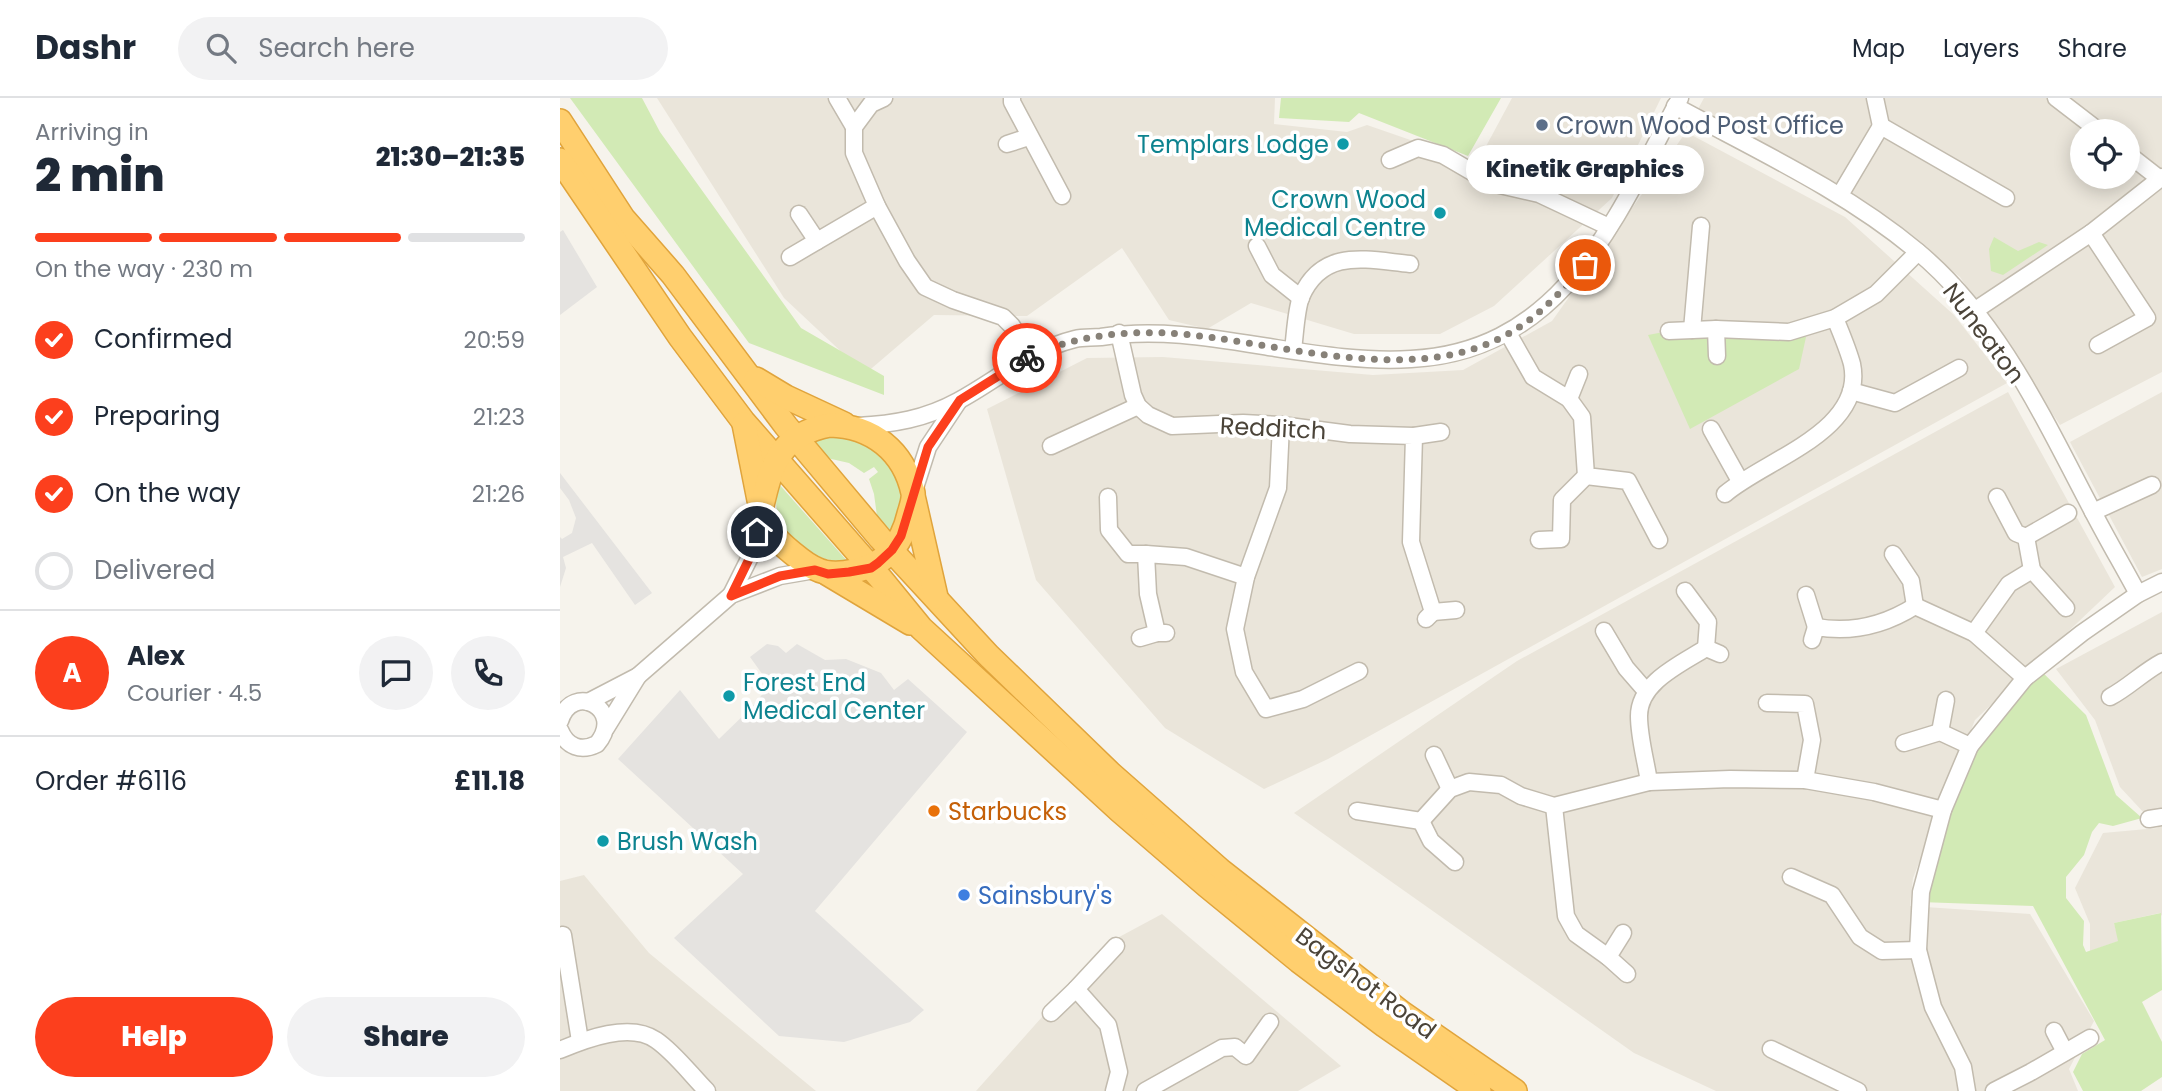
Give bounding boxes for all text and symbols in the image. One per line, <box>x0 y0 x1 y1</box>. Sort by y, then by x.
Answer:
search box <box>178 17 668 80</box>
text: Dashr <box>35 24 136 71</box>
icon: search <box>202 29 240 67</box>
text: Search here <box>258 30 415 66</box>
text: Map <box>1852 32 1905 65</box>
text: Layers <box>1943 32 2019 65</box>
text: Share <box>2057 32 2127 65</box>
place label: Crown Wood Post Office <box>1556 109 1844 142</box>
text: Arriving in <box>35 116 149 148</box>
marker: Crown Wood Post Office <box>1534 117 1550 133</box>
map controls <box>2070 119 2140 189</box>
button: locate <box>2070 119 2140 189</box>
place label: Templars Lodge <box>1137 128 1329 161</box>
marker: Templars Lodge <box>1335 136 1351 152</box>
text: 21:30–21:35 <box>376 139 525 175</box>
text: 2 min <box>35 143 165 207</box>
callout: Kinetik Graphics <box>1466 146 1704 195</box>
text: Kinetik Graphics <box>1486 153 1684 185</box>
place label: Crown Wood Medical Centre <box>1244 183 1426 244</box>
marker: Crown Wood Medical Centre <box>1432 205 1448 221</box>
pin <box>1555 235 1615 295</box>
icon: bag <box>1566 246 1604 284</box>
text: On the way · 230 m <box>35 253 253 285</box>
street label: Nuneaton <box>1935 276 2033 390</box>
icon: check <box>35 321 73 359</box>
text: Confirmed <box>94 321 232 357</box>
courier <box>992 323 1062 393</box>
text: 20:59 <box>463 324 525 356</box>
icon: bike <box>1008 339 1046 377</box>
icon: check <box>35 398 73 436</box>
text: Preparing <box>94 398 220 434</box>
text: 21:23 <box>473 401 525 433</box>
street label: Redditch <box>1219 409 1327 447</box>
icon: check <box>35 475 73 513</box>
text: On the way <box>94 475 241 511</box>
text: 21:26 <box>472 478 525 510</box>
pin <box>727 502 787 562</box>
icon: home <box>738 513 776 551</box>
text: Delivered <box>94 552 215 588</box>
button: chat <box>359 636 433 710</box>
button: phone <box>451 636 525 710</box>
text: Alex <box>127 638 185 674</box>
text: A <box>62 655 82 691</box>
place label: Forest End Medical Center <box>743 666 925 727</box>
text: Courier · 4.5 <box>127 677 262 709</box>
marker: Forest End Medical Center <box>721 688 737 704</box>
text: Order #6116 <box>35 763 187 799</box>
text: £11.18 <box>454 763 525 799</box>
place label: Starbucks <box>948 795 1067 828</box>
marker: Starbucks <box>926 803 942 819</box>
place label: Brush Wash <box>617 825 758 858</box>
marker: Brush Wash <box>595 833 611 849</box>
place label: Sainsbury's <box>978 879 1113 912</box>
marker: Sainsbury's <box>956 887 972 903</box>
street label: Bagshot Road <box>1289 919 1443 1047</box>
button: Help <box>35 997 273 1077</box>
button: Share <box>287 997 525 1077</box>

